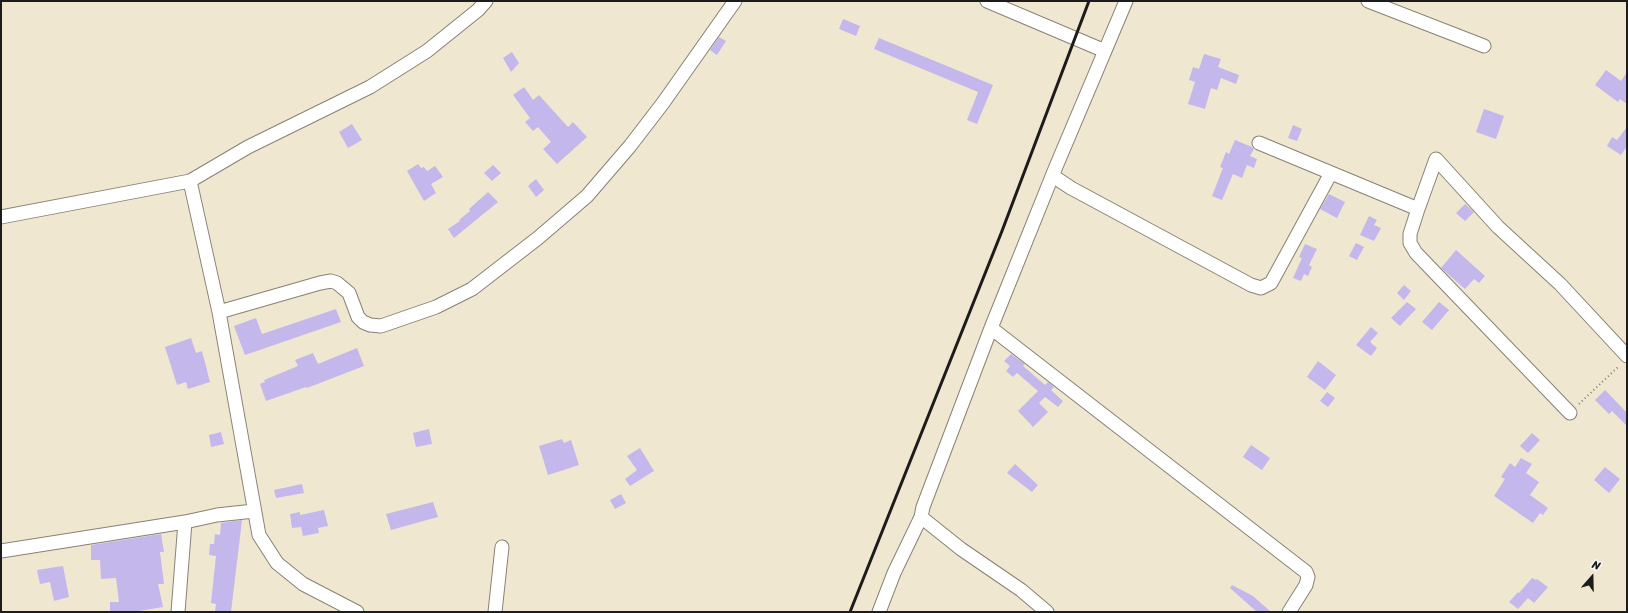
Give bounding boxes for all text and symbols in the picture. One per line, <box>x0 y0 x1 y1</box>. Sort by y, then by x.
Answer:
text: N <box>1589 555 1603 575</box>
north arrow <box>1572 557 1612 597</box>

